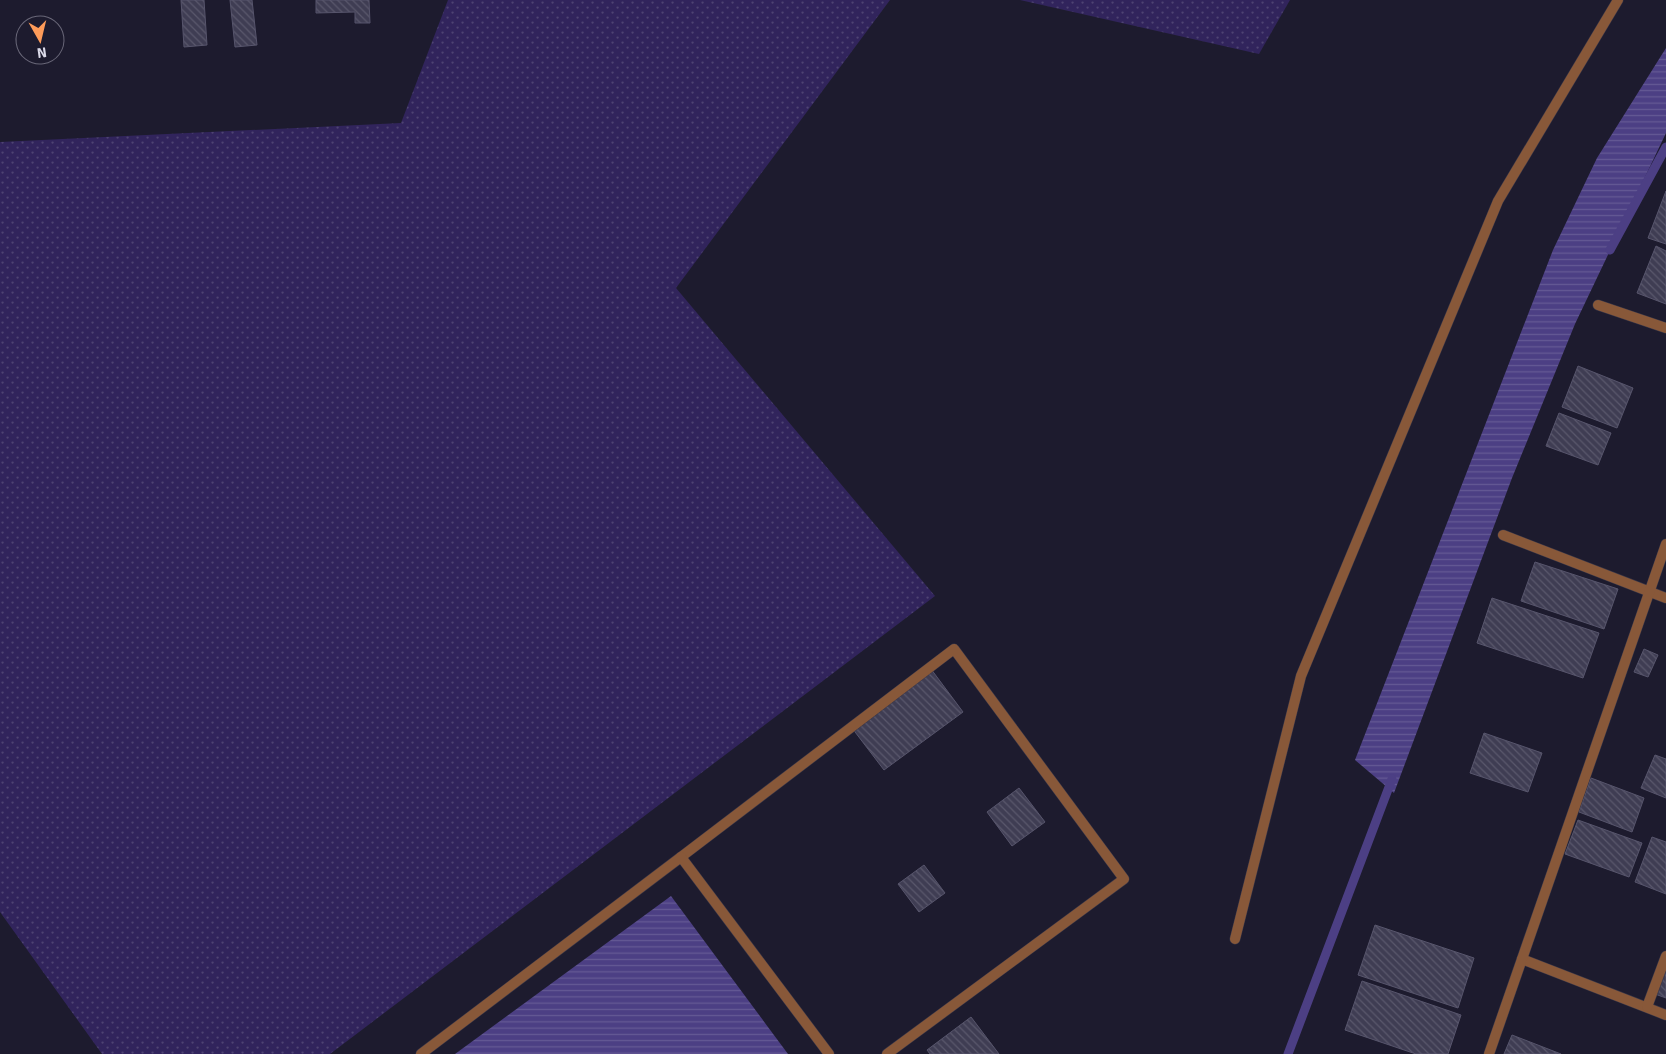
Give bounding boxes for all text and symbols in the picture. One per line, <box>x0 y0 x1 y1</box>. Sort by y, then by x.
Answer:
north arrow <box>15 15 65 65</box>
text: N <box>36 43 48 61</box>

